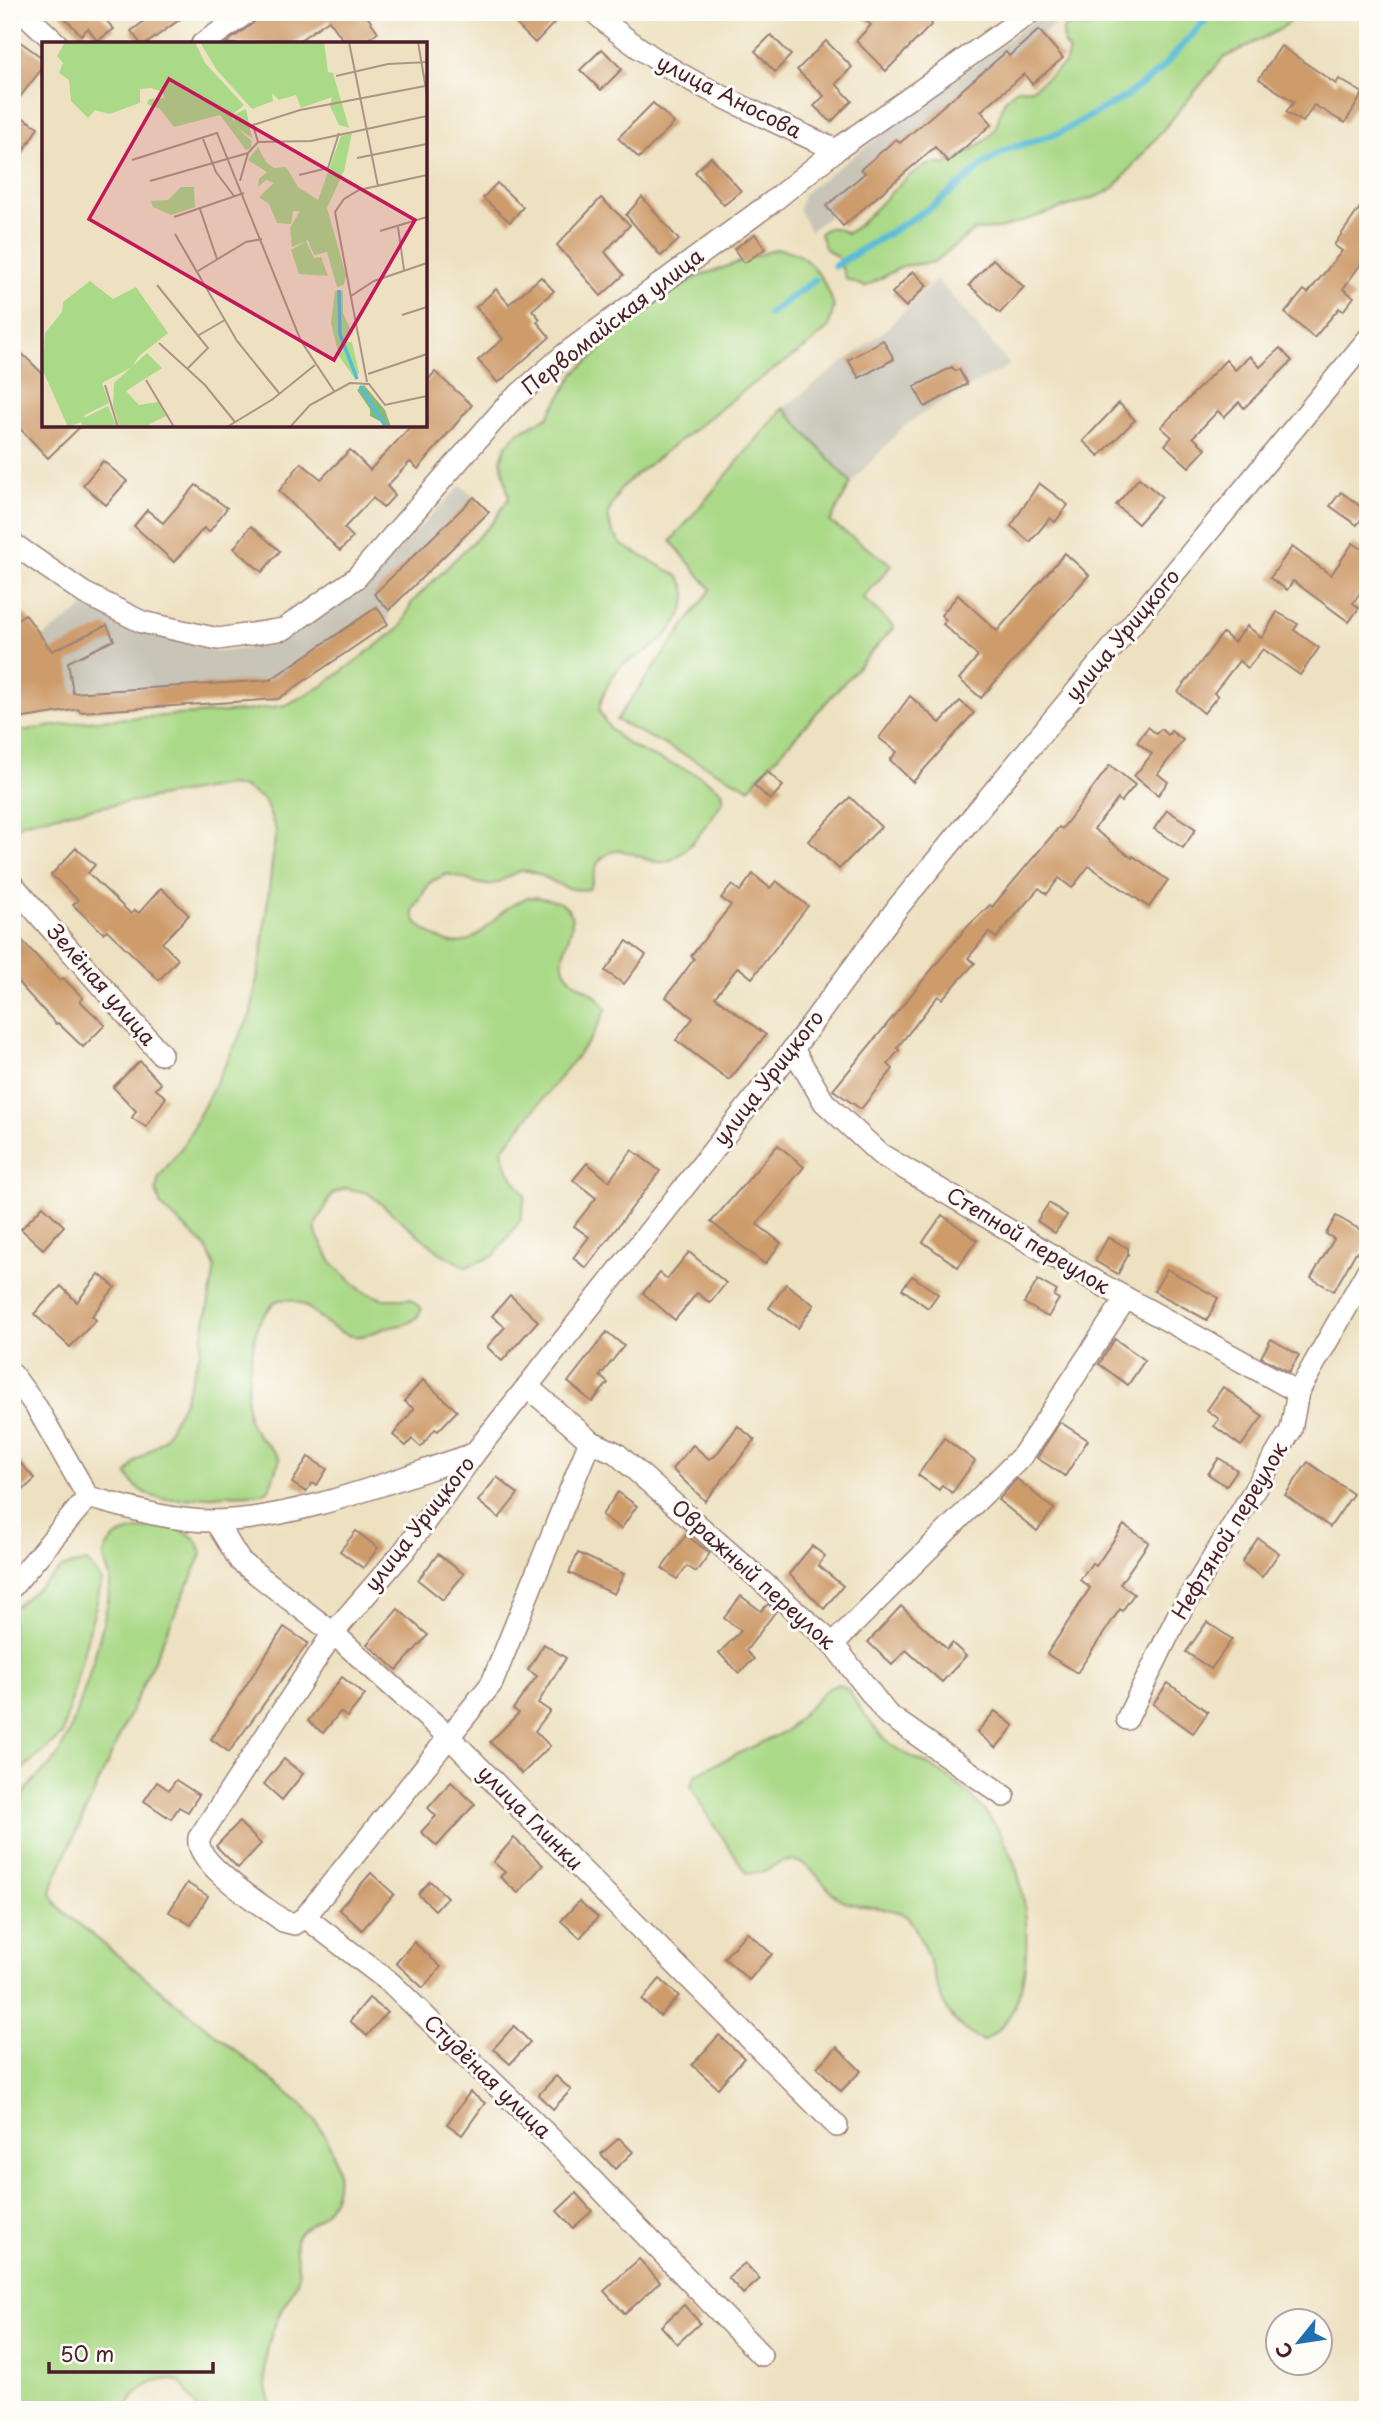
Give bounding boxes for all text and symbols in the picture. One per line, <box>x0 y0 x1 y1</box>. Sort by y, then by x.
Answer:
inset map <box>42 42 427 427</box>
street label: улица Аносова <box>652 45 808 146</box>
street label: Первомайская улица <box>514 239 710 402</box>
street label: улица Урицкого <box>1056 561 1187 707</box>
street label: Зелёная улица <box>40 916 165 1052</box>
street label: улица Урицкого <box>704 1002 831 1151</box>
street label: Степной переулок <box>941 1178 1117 1301</box>
street label: Нефтяной переулок <box>1162 1435 1294 1625</box>
street label: улица Урицкого <box>355 1448 482 1597</box>
street label: Овражный переулок <box>665 1491 844 1656</box>
street label: улица Глинки <box>471 1757 591 1877</box>
street label: Студёная улица <box>417 2006 560 2146</box>
north arrow <box>1264 2306 1334 2376</box>
scale bar <box>49 2331 214 2375</box>
text: 50 m <box>60 2337 114 2369</box>
text: С <box>1268 2338 1299 2364</box>

